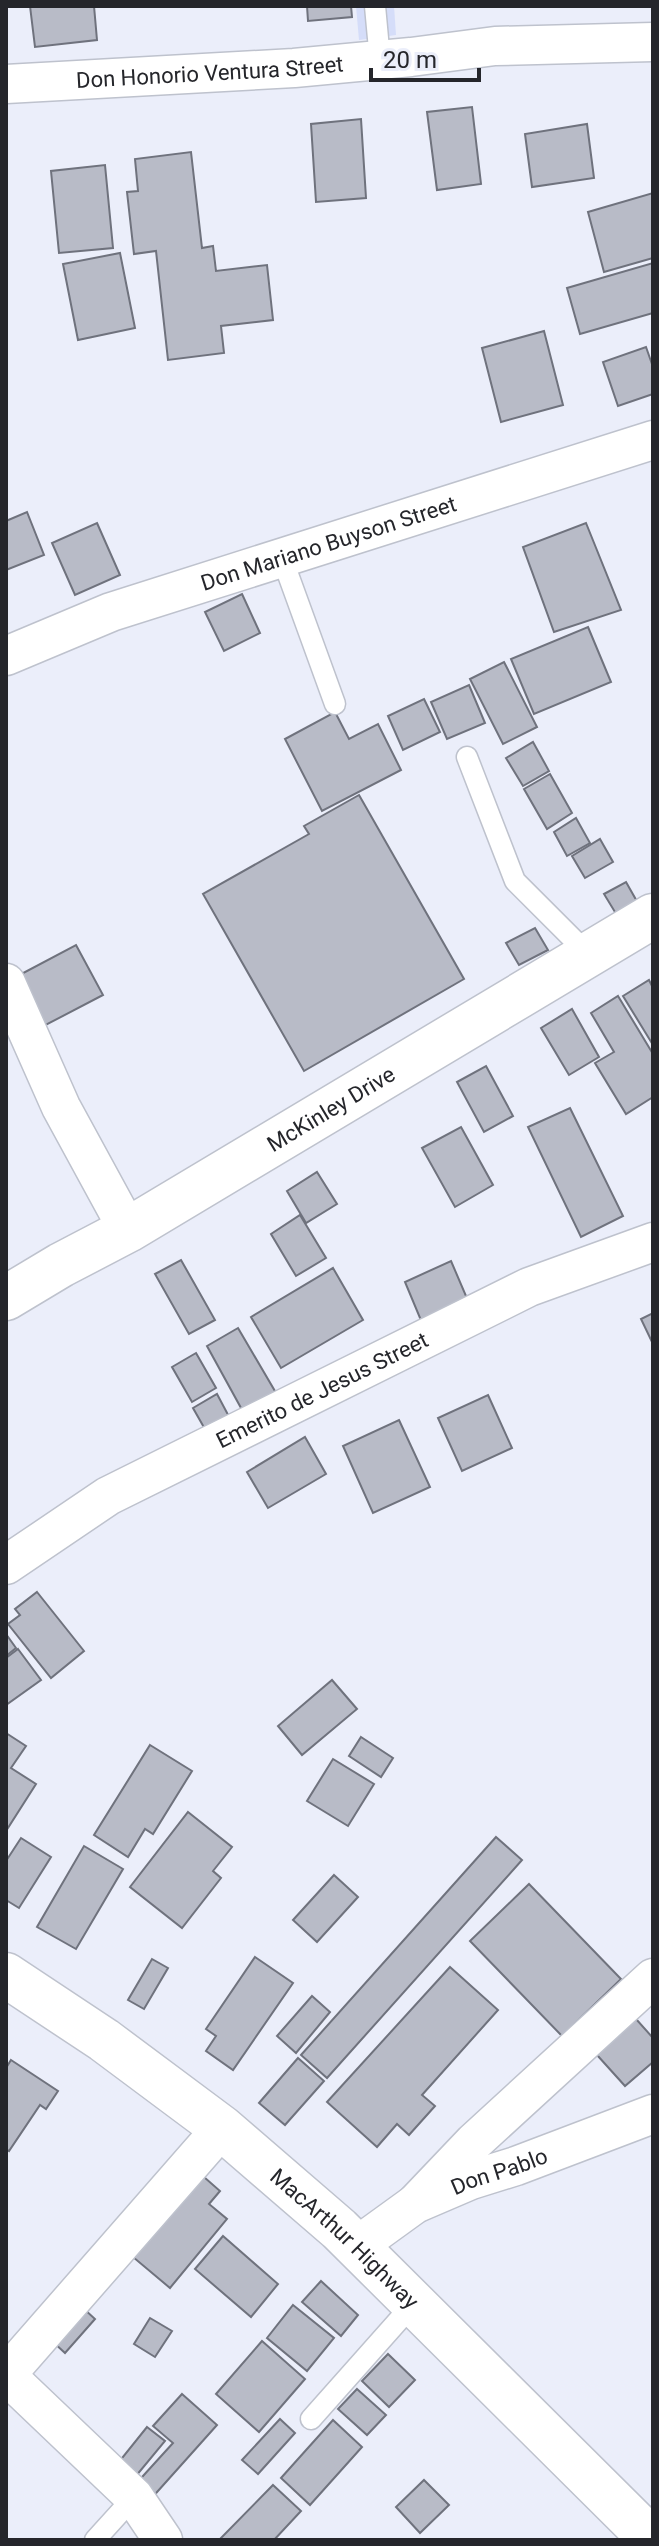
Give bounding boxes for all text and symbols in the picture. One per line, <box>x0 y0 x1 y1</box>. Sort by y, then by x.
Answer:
scale bar <box>371 32 479 82</box>
text: 20 m <box>383 46 437 74</box>
street label: Don Honorio Ventura Street <box>75 51 344 93</box>
street label: Don Mariano Buyson Street <box>198 491 459 596</box>
street label: McKinley Drive <box>263 1061 399 1157</box>
street label: Emerito de Jesus Street <box>212 1327 432 1453</box>
street label: Don Pablo <box>447 2143 551 2200</box>
street label: MacArthur Highway <box>265 2164 424 2314</box>

